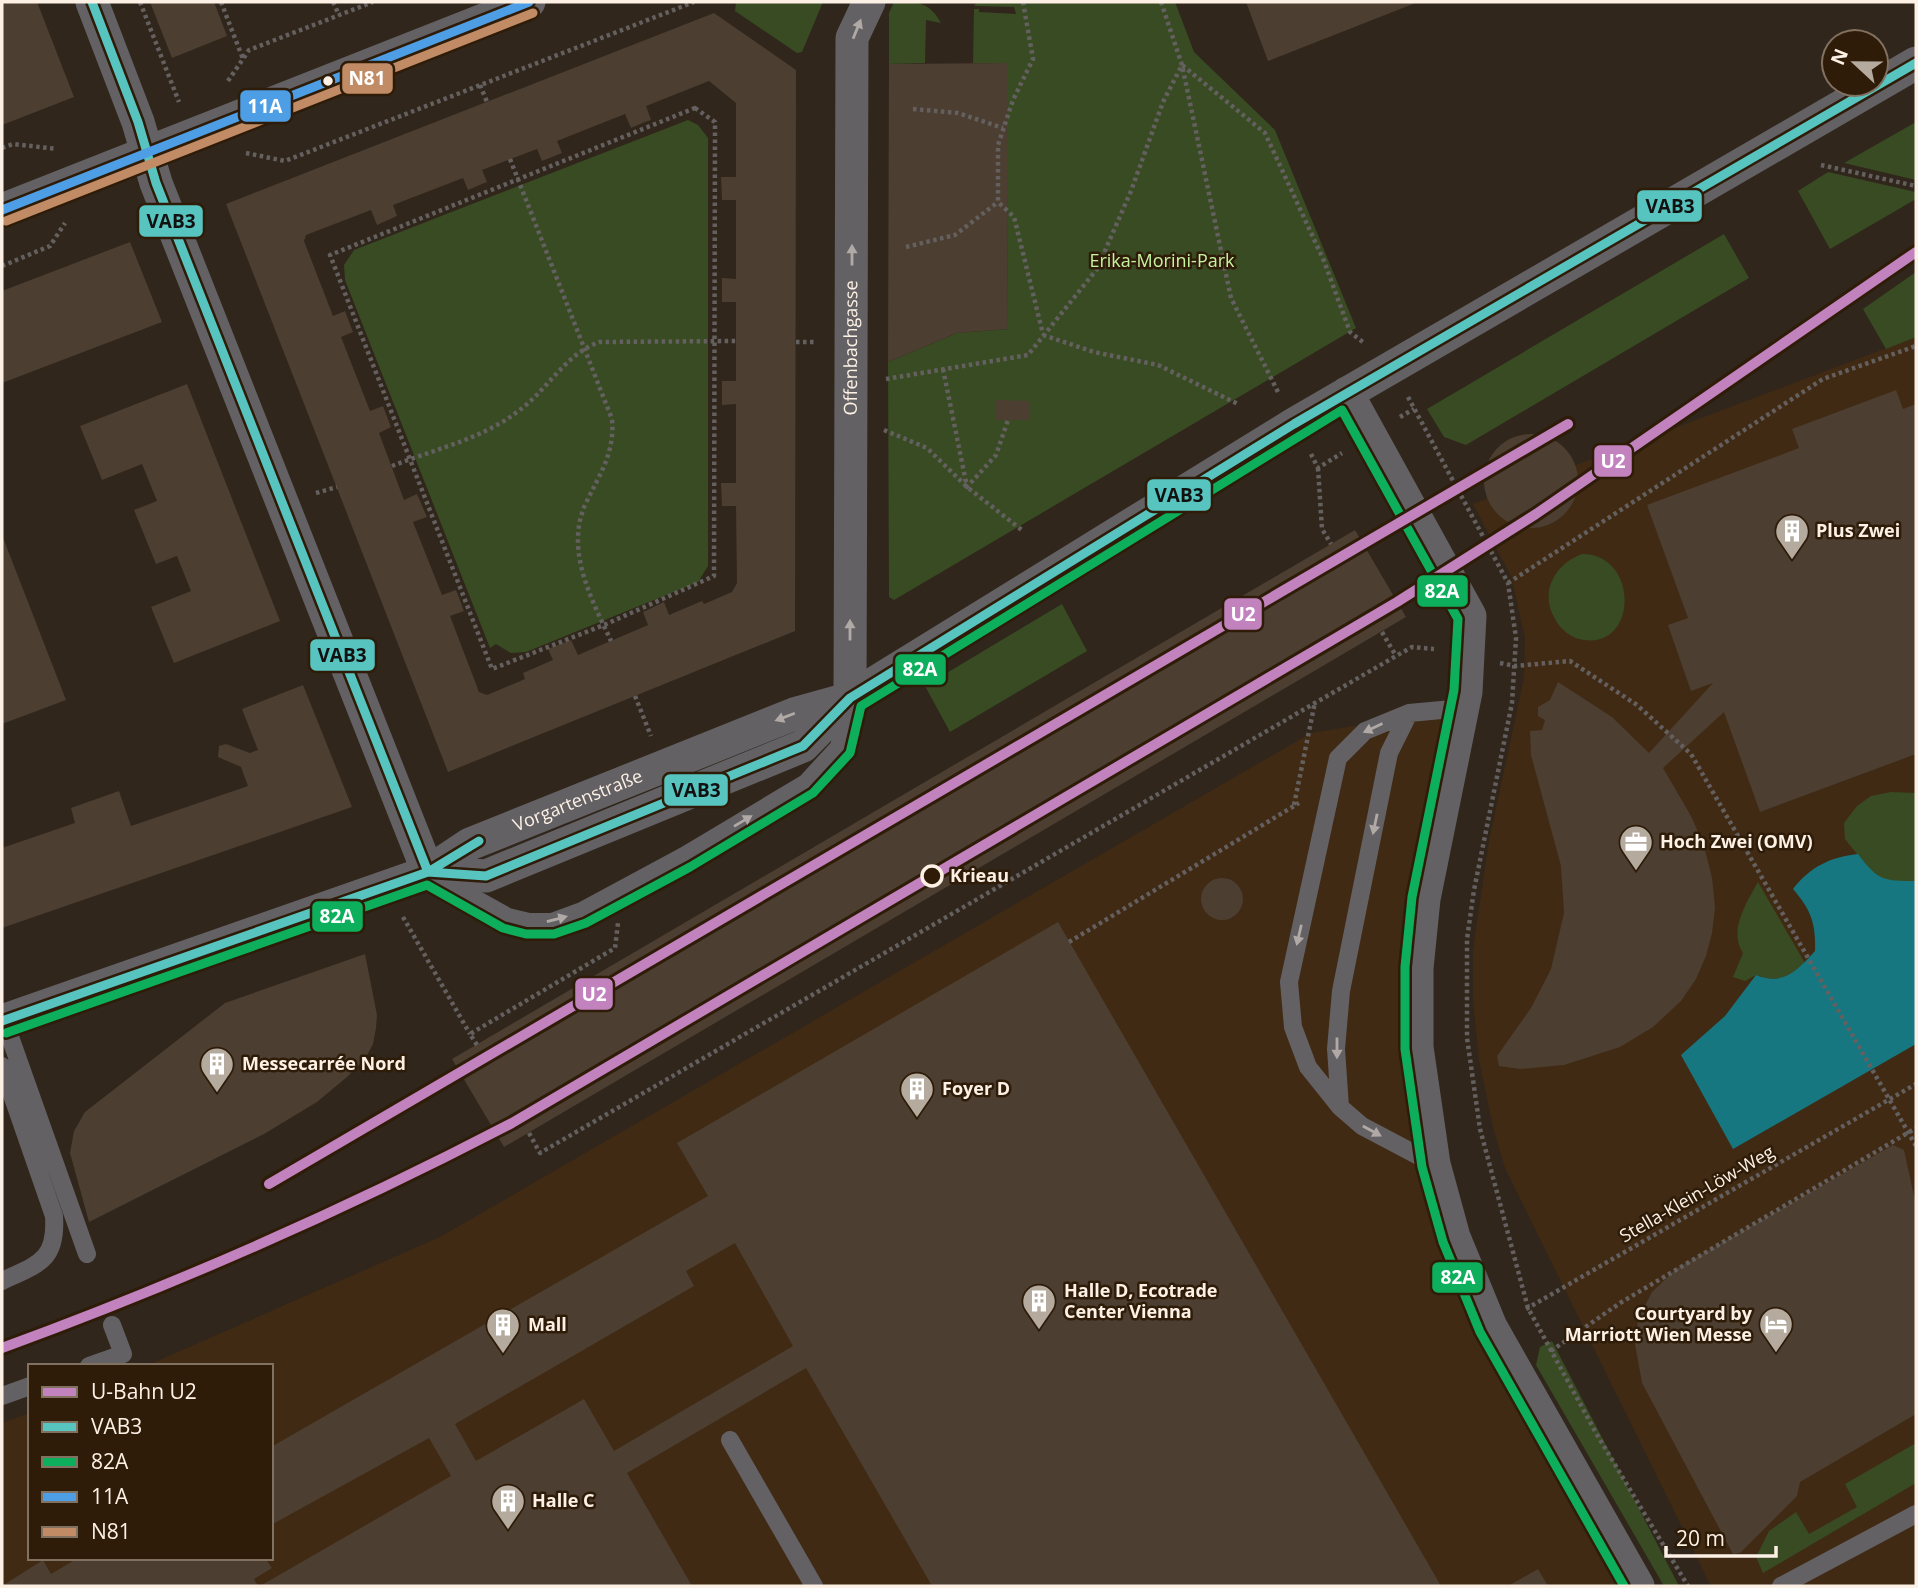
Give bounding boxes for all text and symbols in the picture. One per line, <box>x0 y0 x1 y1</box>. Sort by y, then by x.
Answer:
one-way arrow <box>851 18 862 39</box>
north arrow <box>1820 28 1890 98</box>
text: N <box>1824 45 1854 69</box>
line badge: N81 <box>341 62 394 95</box>
text: N81 <box>348 65 386 91</box>
unlabelled marker <box>321 74 335 88</box>
line badge: 11A <box>239 89 292 123</box>
text: 11A <box>248 93 283 119</box>
line badge: VAB3 <box>1636 189 1703 223</box>
text: VAB3 <box>1645 193 1695 219</box>
line badge: VAB3 <box>138 204 204 238</box>
text: VAB3 <box>146 208 196 234</box>
one-way arrow <box>846 244 858 266</box>
park label: Erika-Morini-Park <box>1089 248 1235 272</box>
street label: Offenbachgasse <box>838 280 862 416</box>
line badge: U2 <box>1593 444 1633 478</box>
text: U2 <box>1600 448 1626 474</box>
line badge: VAB3 <box>1146 478 1212 512</box>
text: VAB3 <box>1154 482 1204 508</box>
building icon: Plus Zwei <box>1773 512 1811 561</box>
place label: Plus Zwei <box>1816 518 1900 542</box>
line badge: 82A <box>1416 574 1469 608</box>
text: 82A <box>1425 578 1460 604</box>
line badge: U2 <box>1223 597 1263 631</box>
text: U2 <box>1230 601 1256 627</box>
one-way arrow <box>844 619 856 641</box>
line badge: VAB3 <box>309 638 376 672</box>
text: VAB3 <box>317 642 367 668</box>
line badge: 82A <box>894 653 947 686</box>
text: 82A <box>903 656 938 682</box>
one-way arrow <box>774 712 795 723</box>
one-way arrow <box>1363 722 1383 734</box>
street label: Vorgartenstraße <box>509 763 646 837</box>
line badge: VAB3 <box>663 773 729 807</box>
text: VAB3 <box>671 777 721 803</box>
one-way arrow <box>1369 813 1380 835</box>
one-way arrow <box>733 814 752 827</box>
office icon: Hoch Zwei (OMV) <box>1617 823 1655 872</box>
place label: Hoch Zwei (OMV) <box>1660 829 1813 853</box>
place label: Krieau <box>950 863 1009 887</box>
marker: Krieau <box>921 865 943 887</box>
line badge: 82A <box>311 900 364 933</box>
text: 82A <box>320 903 355 929</box>
one-way arrow <box>546 913 568 924</box>
one-way arrow <box>1294 924 1305 946</box>
line badge: U2 <box>574 977 614 1011</box>
text: U2 <box>581 981 607 1007</box>
one-way arrow <box>1331 1037 1343 1059</box>
building icon: Messecarrée Nord <box>198 1045 236 1094</box>
place label: Messecarrée Nord <box>242 1051 406 1075</box>
building icon: Foyer D <box>898 1070 936 1119</box>
place label: Foyer D <box>942 1076 1010 1100</box>
one-way arrow <box>1362 1125 1381 1137</box>
street label: Stella-Klein-Löw-Weg <box>1615 1139 1778 1247</box>
line badge: 82A <box>1431 1261 1484 1294</box>
text: 82A <box>1441 1264 1476 1290</box>
place label: Halle D, Ecotrade Center Vienna <box>1064 1278 1217 1323</box>
building icon: Halle D, Ecotrade Center Vienna <box>1020 1282 1058 1331</box>
place label: Courtyard by Marriott Wien Messe <box>1565 1301 1753 1346</box>
hotel icon: Courtyard by Marriott Wien Messe <box>1757 1305 1795 1354</box>
building icon: Mall <box>484 1306 522 1355</box>
place label: Mall <box>528 1312 567 1336</box>
legend <box>28 1364 273 1560</box>
text: U-Bahn U2 <box>91 1377 197 1405</box>
text: VAB3 <box>91 1412 142 1440</box>
text: 82A <box>91 1447 129 1475</box>
text: 11A <box>91 1482 129 1510</box>
building icon: Halle C <box>489 1482 527 1531</box>
place label: Halle C <box>532 1488 594 1512</box>
scale bar <box>1666 1514 1776 1558</box>
text: N81 <box>91 1517 131 1545</box>
text: 20 m <box>1676 1524 1725 1552</box>

